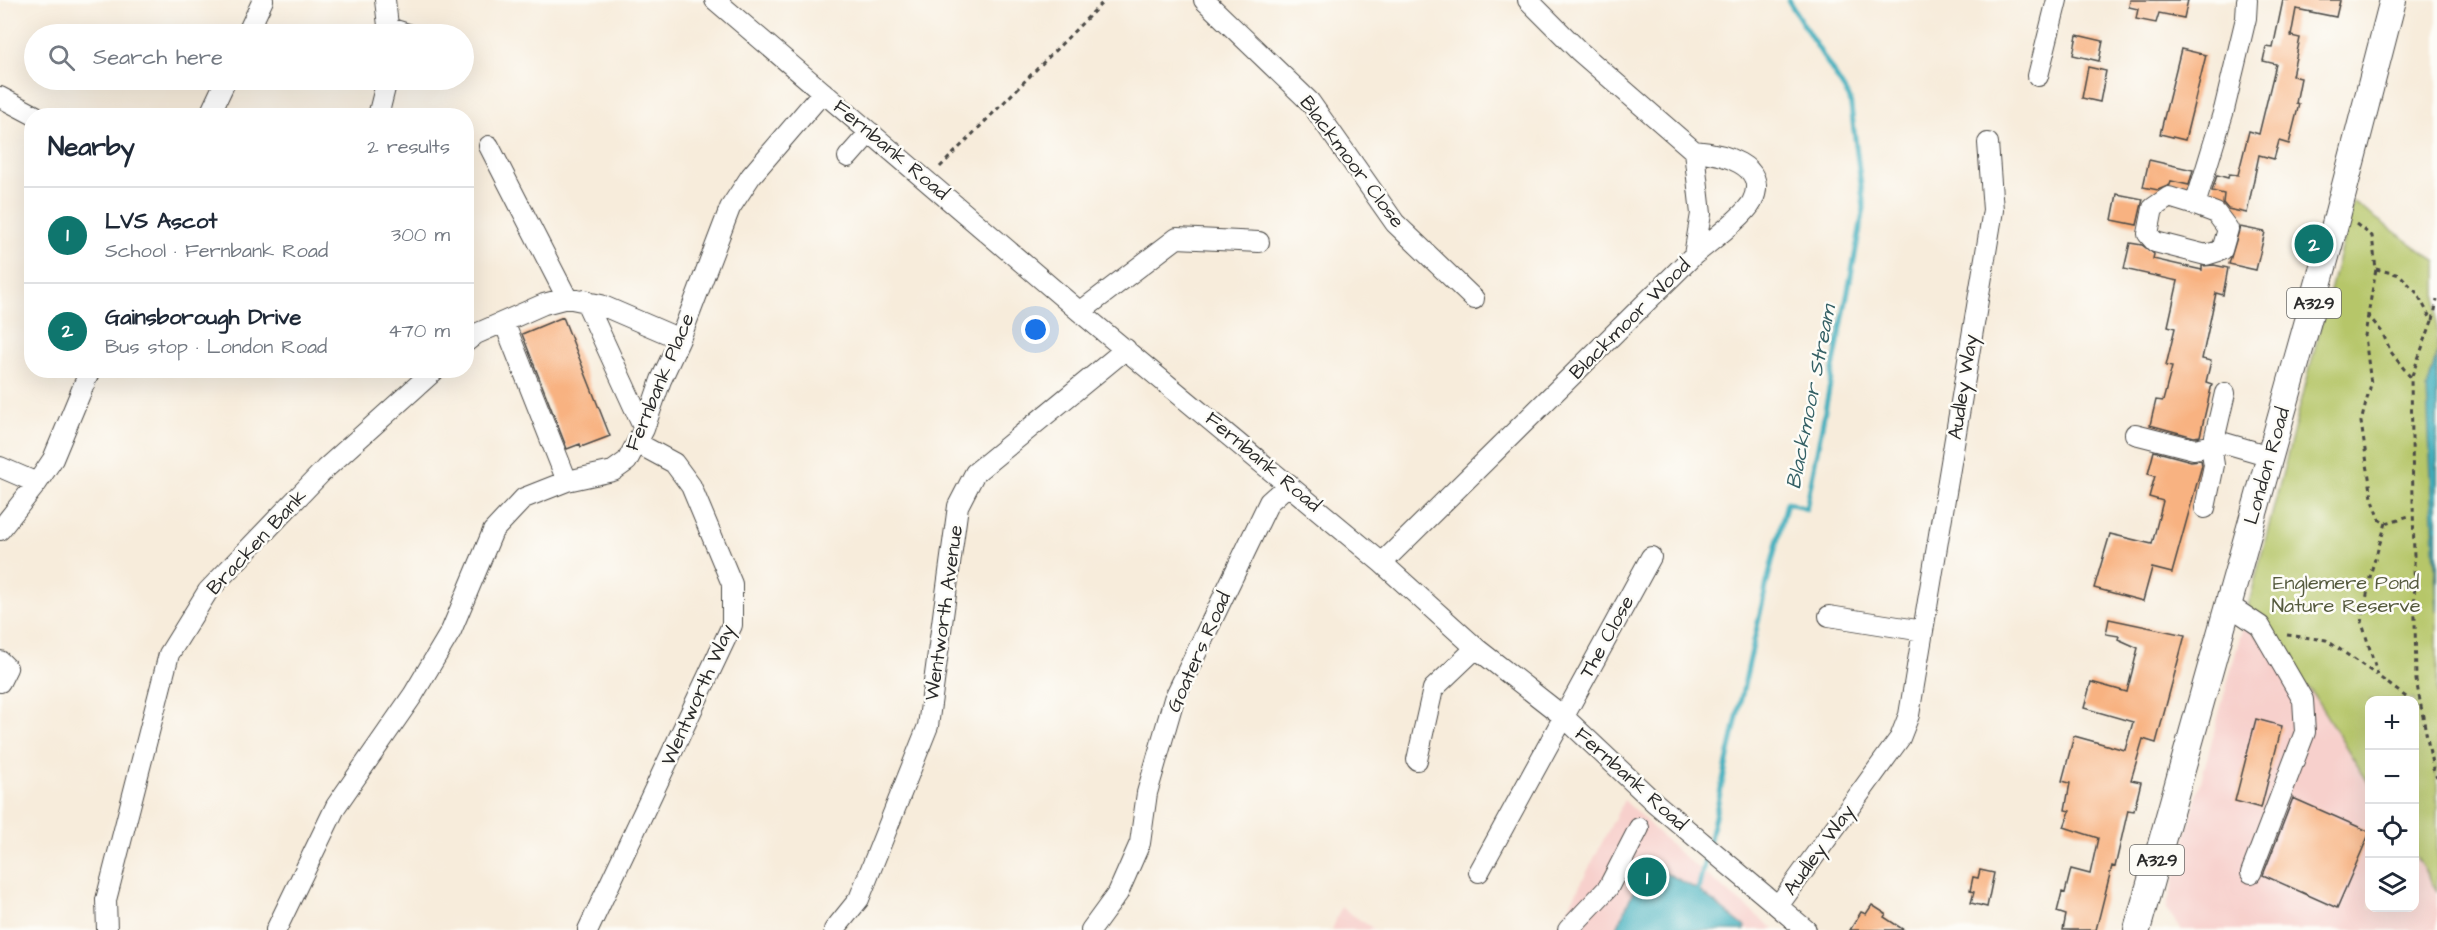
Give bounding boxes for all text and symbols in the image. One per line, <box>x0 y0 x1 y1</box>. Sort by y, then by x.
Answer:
search box <box>24 24 474 90</box>
icon: search <box>45 41 78 74</box>
text: Search here <box>93 42 223 73</box>
street label: Blackmoor Close <box>1293 90 1411 234</box>
street label: Fernbank Road <box>827 93 955 207</box>
text: Nearby <box>48 129 135 165</box>
text: 2 results <box>367 133 450 161</box>
text: LVS Ascot <box>105 206 217 237</box>
text: 1 <box>66 221 69 249</box>
text: 300 m <box>391 221 450 249</box>
pin: 2 <box>2294 222 2334 266</box>
text: School · Fernbank Road <box>105 237 328 265</box>
street label: Blackmoor Wood <box>1563 252 1697 386</box>
road number: A329 <box>2287 288 2341 318</box>
water label: Blackmoor Stream <box>1779 300 1844 492</box>
text: Gainsborough Drive <box>105 302 301 333</box>
street label: Fernbank Place <box>618 309 702 455</box>
your location <box>1021 315 1050 344</box>
text: 2 <box>62 317 73 345</box>
text: 470 m <box>388 317 450 345</box>
street label: Audley Way <box>1941 332 1986 442</box>
text: Bus stop · London Road <box>105 333 327 361</box>
street label: London Road <box>2237 404 2297 528</box>
street label: Fernbank Road <box>1199 405 1327 519</box>
street label: Bracken Bank <box>200 483 314 601</box>
street label: Wentworth Avenue <box>918 523 970 703</box>
park label: Englemere Pond Nature Reserve <box>2272 569 2421 620</box>
street label: Goaters Road <box>1160 587 1238 717</box>
street label: The Close <box>1573 590 1641 683</box>
street label: Wentworth Way <box>654 620 743 771</box>
map controls <box>2365 696 2419 912</box>
button: + <box>2365 696 2419 750</box>
street label: Fernbank Road <box>1568 721 1694 837</box>
button: − <box>2365 750 2419 804</box>
street label: Audley Way <box>1776 799 1862 902</box>
button: locate <box>2365 804 2419 858</box>
road number: A329 <box>2130 845 2184 875</box>
pin: 1 <box>1628 854 1666 900</box>
button: layers <box>2365 858 2419 912</box>

